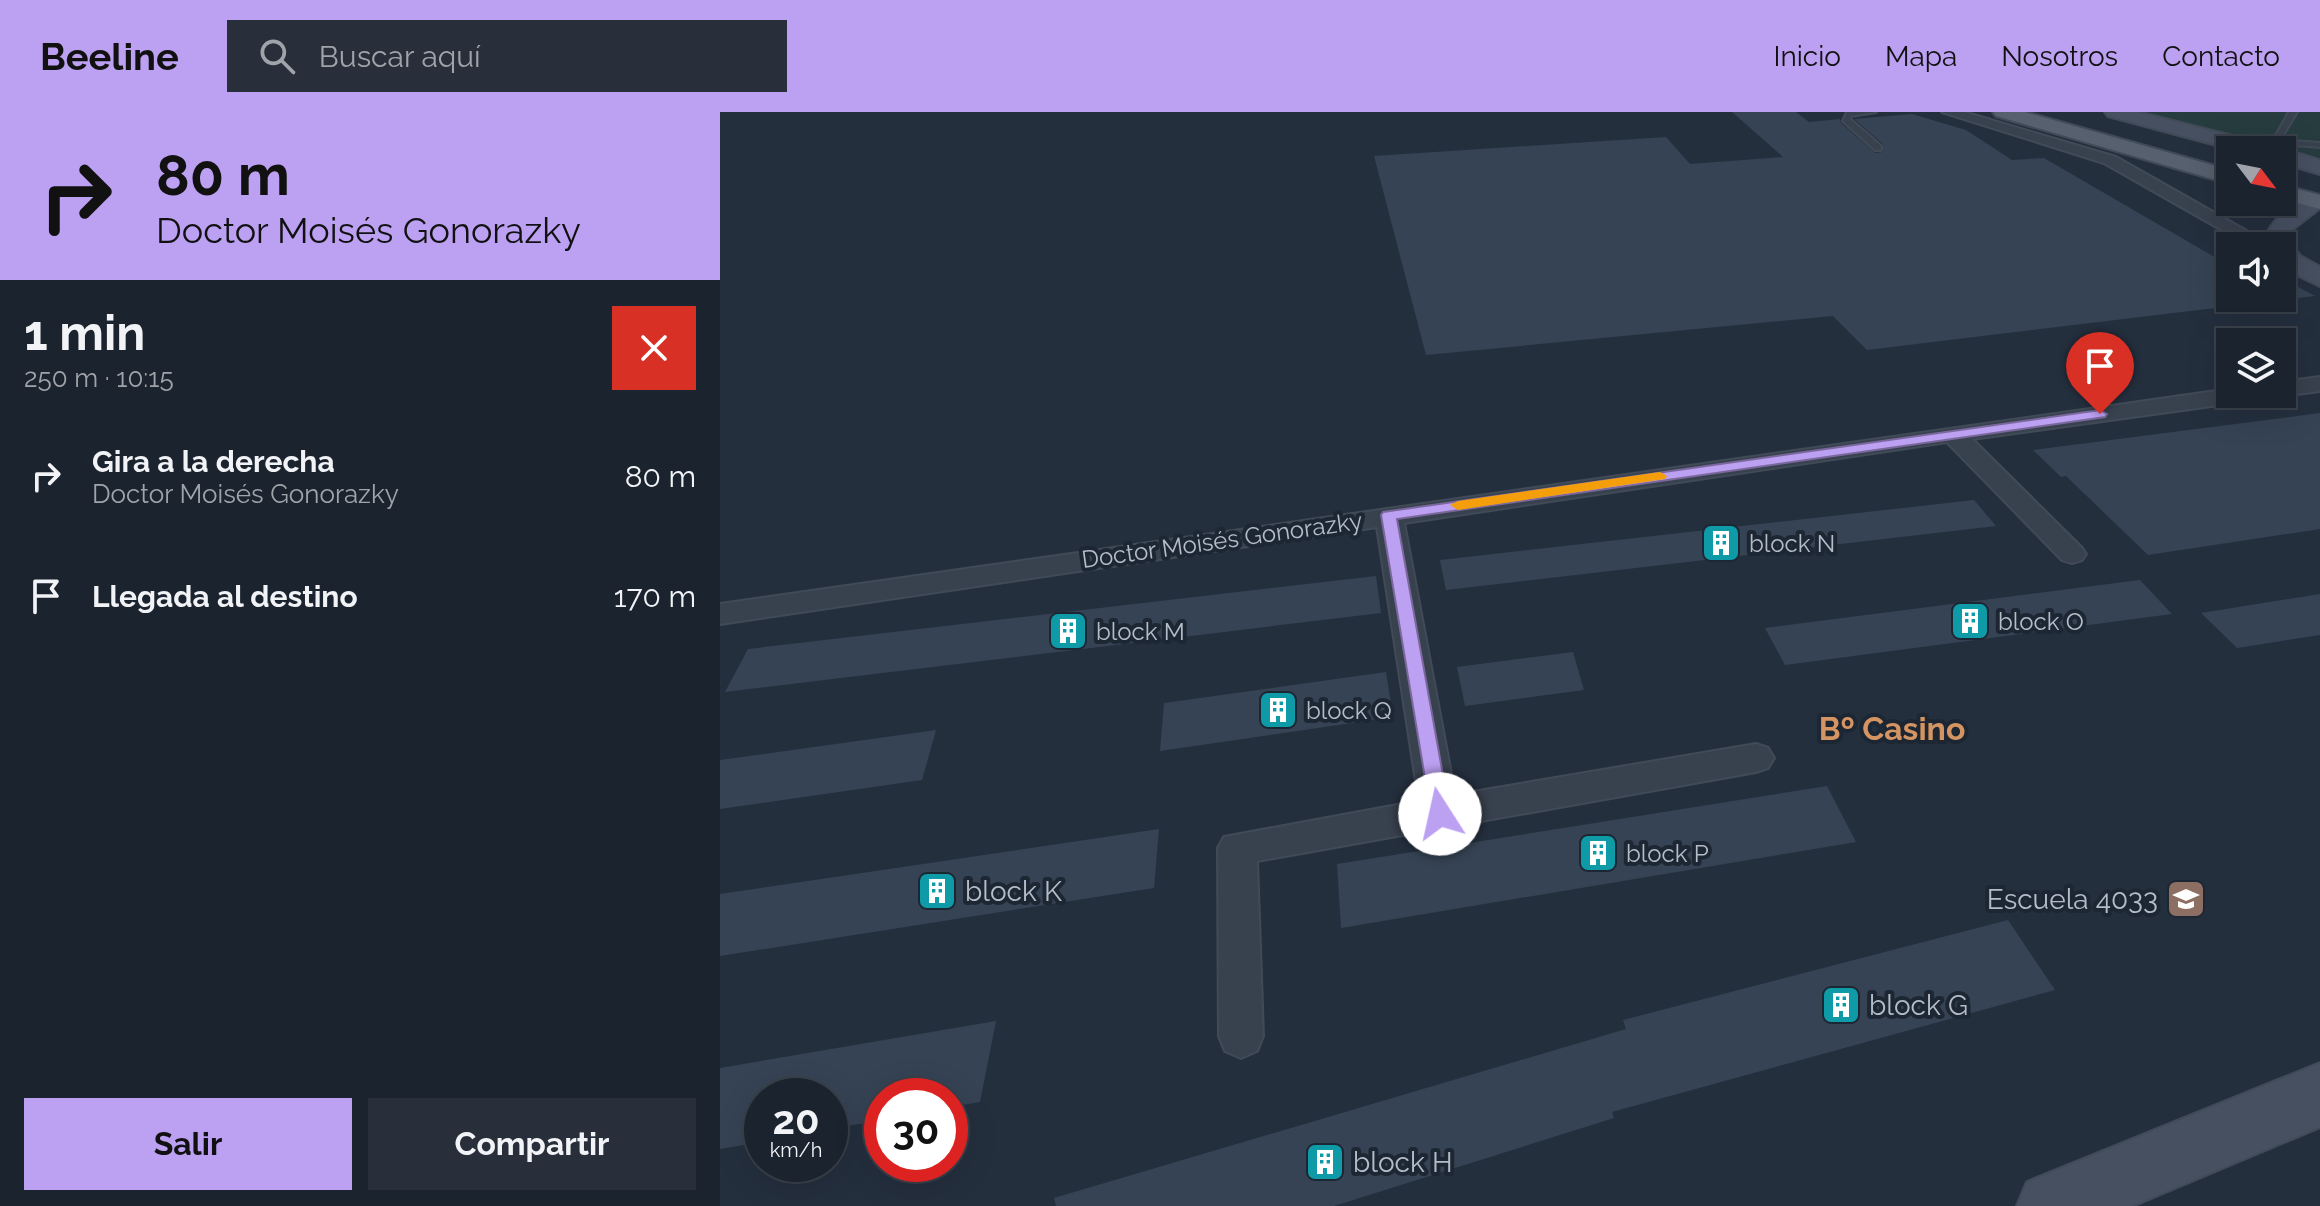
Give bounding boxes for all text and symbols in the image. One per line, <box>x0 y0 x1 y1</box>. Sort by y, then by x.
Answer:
search box <box>227 20 787 92</box>
text: Beeline <box>40 34 179 79</box>
icon: search <box>255 34 299 78</box>
text: Buscar aquí <box>319 39 481 74</box>
text: Inicio <box>1773 40 1841 73</box>
text: Mapa <box>1885 40 1957 73</box>
text: Nosotros <box>2001 40 2118 73</box>
text: Contacto <box>2162 40 2280 73</box>
north arrow <box>2216 136 2296 216</box>
map controls <box>2216 136 2296 408</box>
text: 80 m <box>156 142 290 208</box>
icon: right <box>24 144 128 248</box>
text: Doctor Moisés Gonorazky <box>156 209 581 251</box>
button: sound <box>2216 232 2296 312</box>
text: 1 min <box>24 305 145 361</box>
button: close <box>612 306 696 390</box>
button: layers <box>2216 328 2296 408</box>
pin <box>2066 332 2134 414</box>
icon: arrive <box>2078 344 2122 388</box>
text: 250 m · 10:15 <box>24 363 174 393</box>
text: Gira a la derecha <box>92 444 335 479</box>
icon: right <box>24 454 68 498</box>
text: 80 m <box>625 459 696 494</box>
text: Doctor Moisés Gonorazky <box>92 479 399 509</box>
street label: Doctor Moisés Gonorazky <box>1080 506 1364 574</box>
building icon: block N <box>1700 522 1742 564</box>
place label: block N <box>1749 529 1835 558</box>
icon: arrive <box>24 574 68 618</box>
text: Llegada al destino <box>92 579 358 614</box>
text: 170 m <box>614 579 696 614</box>
building icon: block O <box>1949 600 1991 642</box>
place label: block O <box>1998 607 2084 636</box>
building icon: block M <box>1047 610 1089 652</box>
place label: block M <box>1096 617 1185 646</box>
building icon: block Q <box>1257 689 1299 731</box>
place label: block Q <box>1306 696 1392 725</box>
district label: Bº Casino <box>1819 710 1965 747</box>
position arrow <box>1398 772 1482 856</box>
building icon: block P <box>1577 832 1619 874</box>
place label: block P <box>1626 839 1709 868</box>
building icon: block K <box>916 870 958 912</box>
place label: block K <box>965 875 1062 908</box>
school or university icon: Escuela 4033 <box>2165 878 2207 920</box>
place label: Escuela 4033 <box>1987 883 2158 916</box>
building icon: block G <box>1820 984 1862 1026</box>
place label: block G <box>1869 989 1968 1022</box>
speed limit sign: 30 <box>864 1078 968 1182</box>
text: 20 <box>772 1096 820 1143</box>
button: Salir <box>24 1098 352 1190</box>
button: Compartir <box>368 1098 696 1190</box>
text: km/h <box>770 1138 822 1162</box>
building icon: block H <box>1304 1141 1346 1183</box>
place label: block H <box>1353 1146 1453 1179</box>

